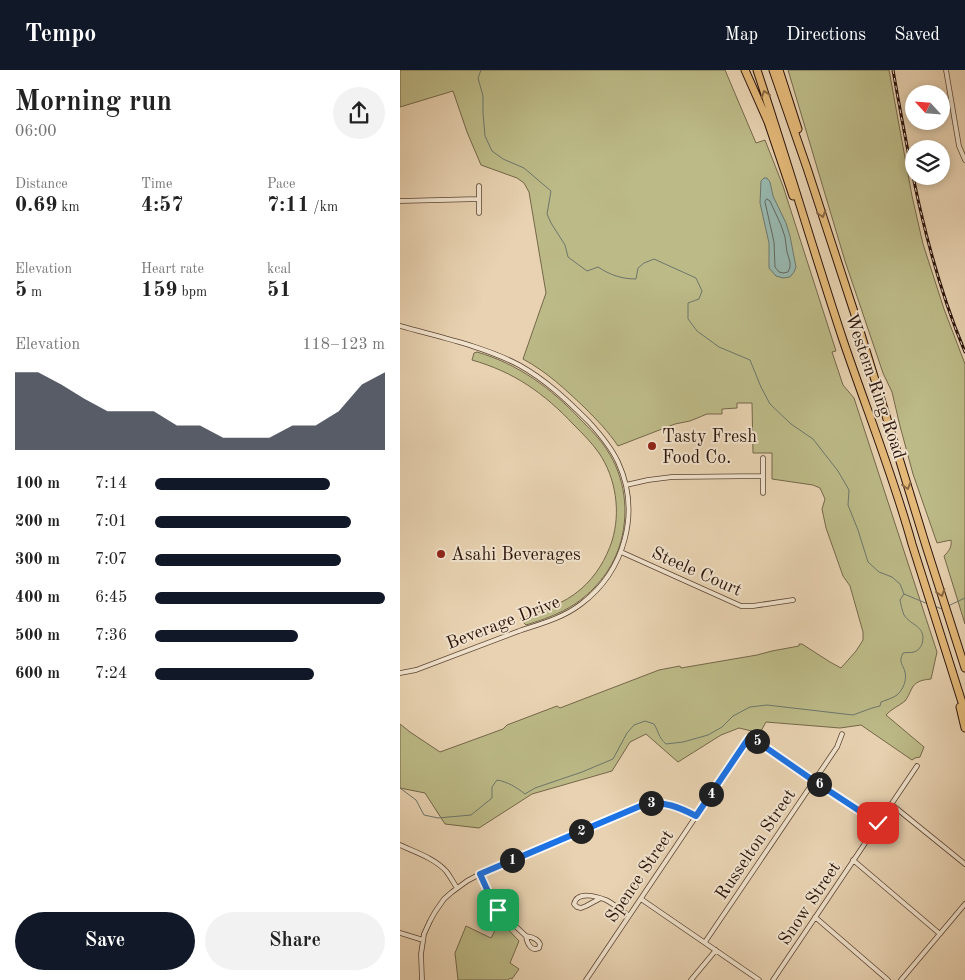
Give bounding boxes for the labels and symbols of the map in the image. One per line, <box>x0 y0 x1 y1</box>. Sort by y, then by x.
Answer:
north arrow <box>905 85 950 130</box>
one-way arrow <box>761 90 771 98</box>
one-way arrow <box>817 210 827 218</box>
street label: Western Ring Road <box>842 311 908 461</box>
place label: Tasty Fresh Food Co. <box>662 428 757 467</box>
marker: Tasty Fresh Food Co. <box>646 440 658 452</box>
one-way arrow <box>902 482 912 490</box>
street label: Steele Court <box>649 544 744 600</box>
place label: Asahi Beverages <box>451 546 581 564</box>
marker: Asahi Beverages <box>435 548 447 560</box>
one-way arrow <box>935 588 945 596</box>
street label: Beverage Drive <box>444 593 563 653</box>
pin: 5 <box>744 728 770 754</box>
pin: 6 <box>806 772 832 796</box>
pin: 4 <box>698 782 724 806</box>
street label: Russelton Street <box>712 786 799 903</box>
pin: 3 <box>638 790 664 816</box>
pin <box>857 802 899 844</box>
pin: 2 <box>568 818 594 844</box>
street label: Spence Street <box>602 827 677 926</box>
pin: 1 <box>500 848 524 872</box>
street label: Snow Street <box>775 859 844 948</box>
pin <box>477 889 519 931</box>

